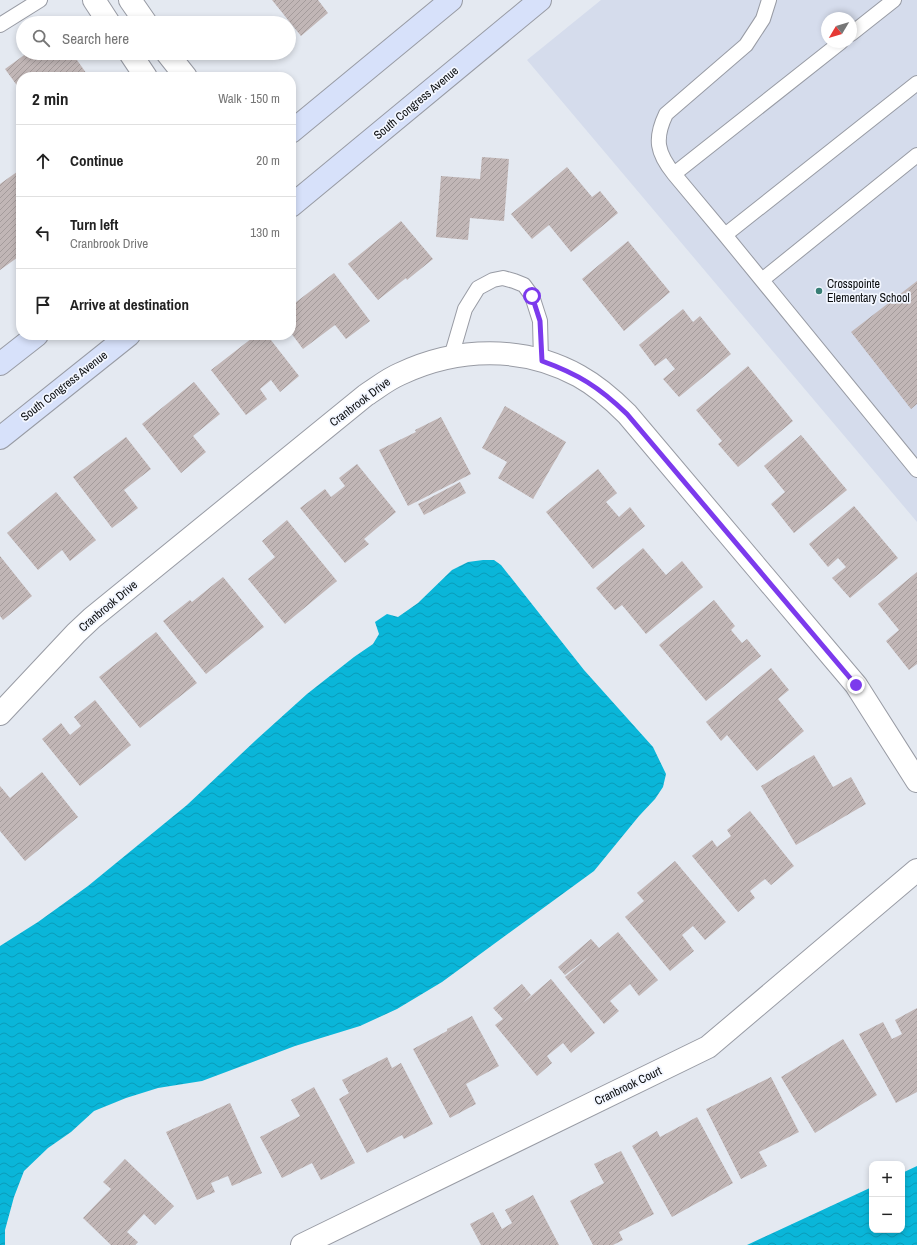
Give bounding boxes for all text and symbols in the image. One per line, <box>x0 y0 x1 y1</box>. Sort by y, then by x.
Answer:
north arrow <box>821 12 857 48</box>
search box <box>16 16 296 60</box>
icon: search <box>30 27 52 49</box>
text: Search here <box>62 28 129 49</box>
street label: South Congress Avenue <box>370 63 462 143</box>
text: 2 min <box>32 87 68 110</box>
text: Walk · 150 m <box>218 90 280 107</box>
icon: ahead <box>32 150 54 172</box>
text: Continue <box>70 150 123 171</box>
text: 20 m <box>256 152 280 169</box>
text: Turn left <box>70 214 118 235</box>
icon: left <box>32 222 54 244</box>
text: 130 m <box>250 224 280 241</box>
text: Cranbrook Drive <box>70 235 148 252</box>
place label: Crosspointe Elementary School <box>827 276 910 306</box>
marker: Crosspointe Elementary School <box>814 286 824 296</box>
route start <box>523 287 541 305</box>
icon: arrive <box>32 294 54 316</box>
text: Arrive at destination <box>70 294 189 315</box>
street label: South Congress Avenue <box>17 347 111 425</box>
street label: Cranbrook Drive <box>326 374 394 430</box>
street label: Cranbrook Drive <box>75 577 141 635</box>
route end <box>847 676 865 694</box>
street label: Cranbrook Court <box>592 1063 664 1109</box>
map controls <box>869 1161 905 1233</box>
button: + <box>869 1161 905 1197</box>
button: − <box>869 1197 905 1233</box>

